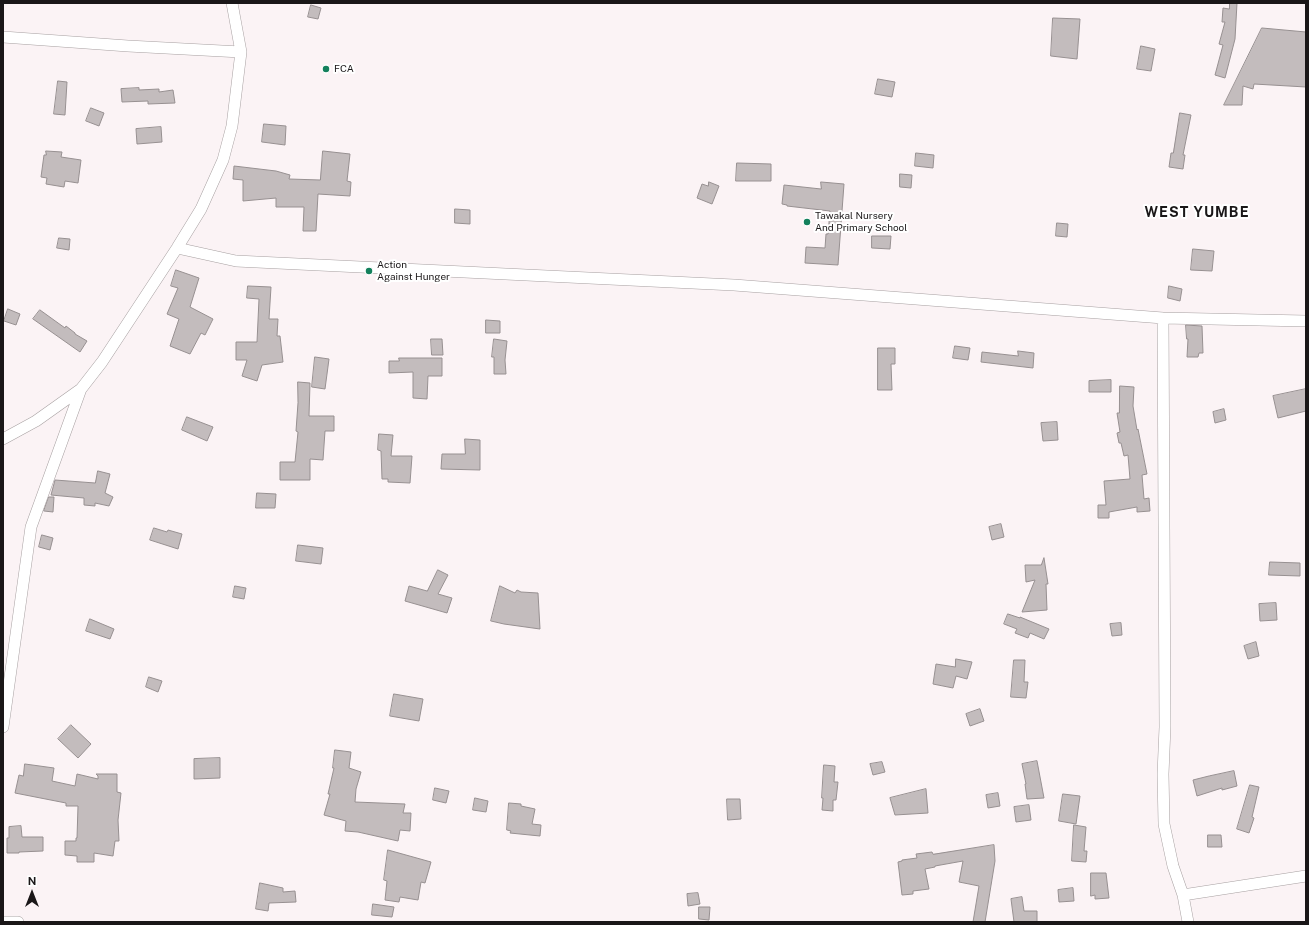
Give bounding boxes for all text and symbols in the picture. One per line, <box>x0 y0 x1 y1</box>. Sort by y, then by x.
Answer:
place label: FCA <box>334 63 354 75</box>
marker: FCA <box>321 64 331 74</box>
district label: WEST YUMBE <box>1144 205 1250 221</box>
place label: Tawakal Nursery And Primary School <box>815 210 907 234</box>
marker: Tawakal Nursery And Primary School <box>802 217 812 227</box>
place label: Action Against Hunger <box>377 259 450 282</box>
marker: Action Against Hunger <box>364 266 374 276</box>
north arrow <box>12 873 52 913</box>
text: N <box>28 875 36 887</box>

